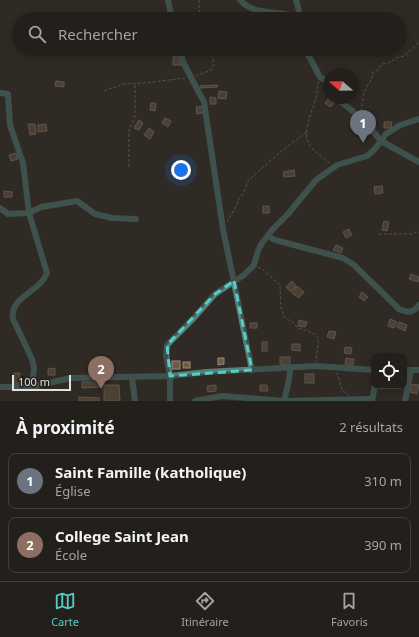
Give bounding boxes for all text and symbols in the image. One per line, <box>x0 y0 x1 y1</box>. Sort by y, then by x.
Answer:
search box <box>12 12 407 56</box>
icon: search <box>26 23 48 45</box>
text: Rechercher <box>58 24 138 44</box>
north arrow <box>323 68 359 104</box>
pin: 1 <box>350 110 376 143</box>
your location <box>171 160 191 180</box>
map controls <box>371 353 407 389</box>
button: locate <box>371 353 407 389</box>
pin: 2 <box>88 356 114 389</box>
scale bar <box>12 373 71 392</box>
text: 100 m <box>18 374 50 389</box>
text: À proximité <box>16 416 115 439</box>
text: 2 résultats <box>339 418 403 436</box>
text: Saint Famille (katholique) <box>55 462 246 482</box>
text: 1 <box>26 472 34 490</box>
text: 310 m <box>364 472 402 490</box>
text: Église <box>55 482 91 500</box>
text: College Saint Jean <box>55 526 189 546</box>
text: 2 <box>26 536 34 554</box>
text: 390 m <box>364 536 402 554</box>
text: École <box>55 546 87 564</box>
tab: Carte <box>51 590 79 629</box>
tab: Itinéraire <box>181 590 229 629</box>
tab: Favoris <box>331 590 368 629</box>

